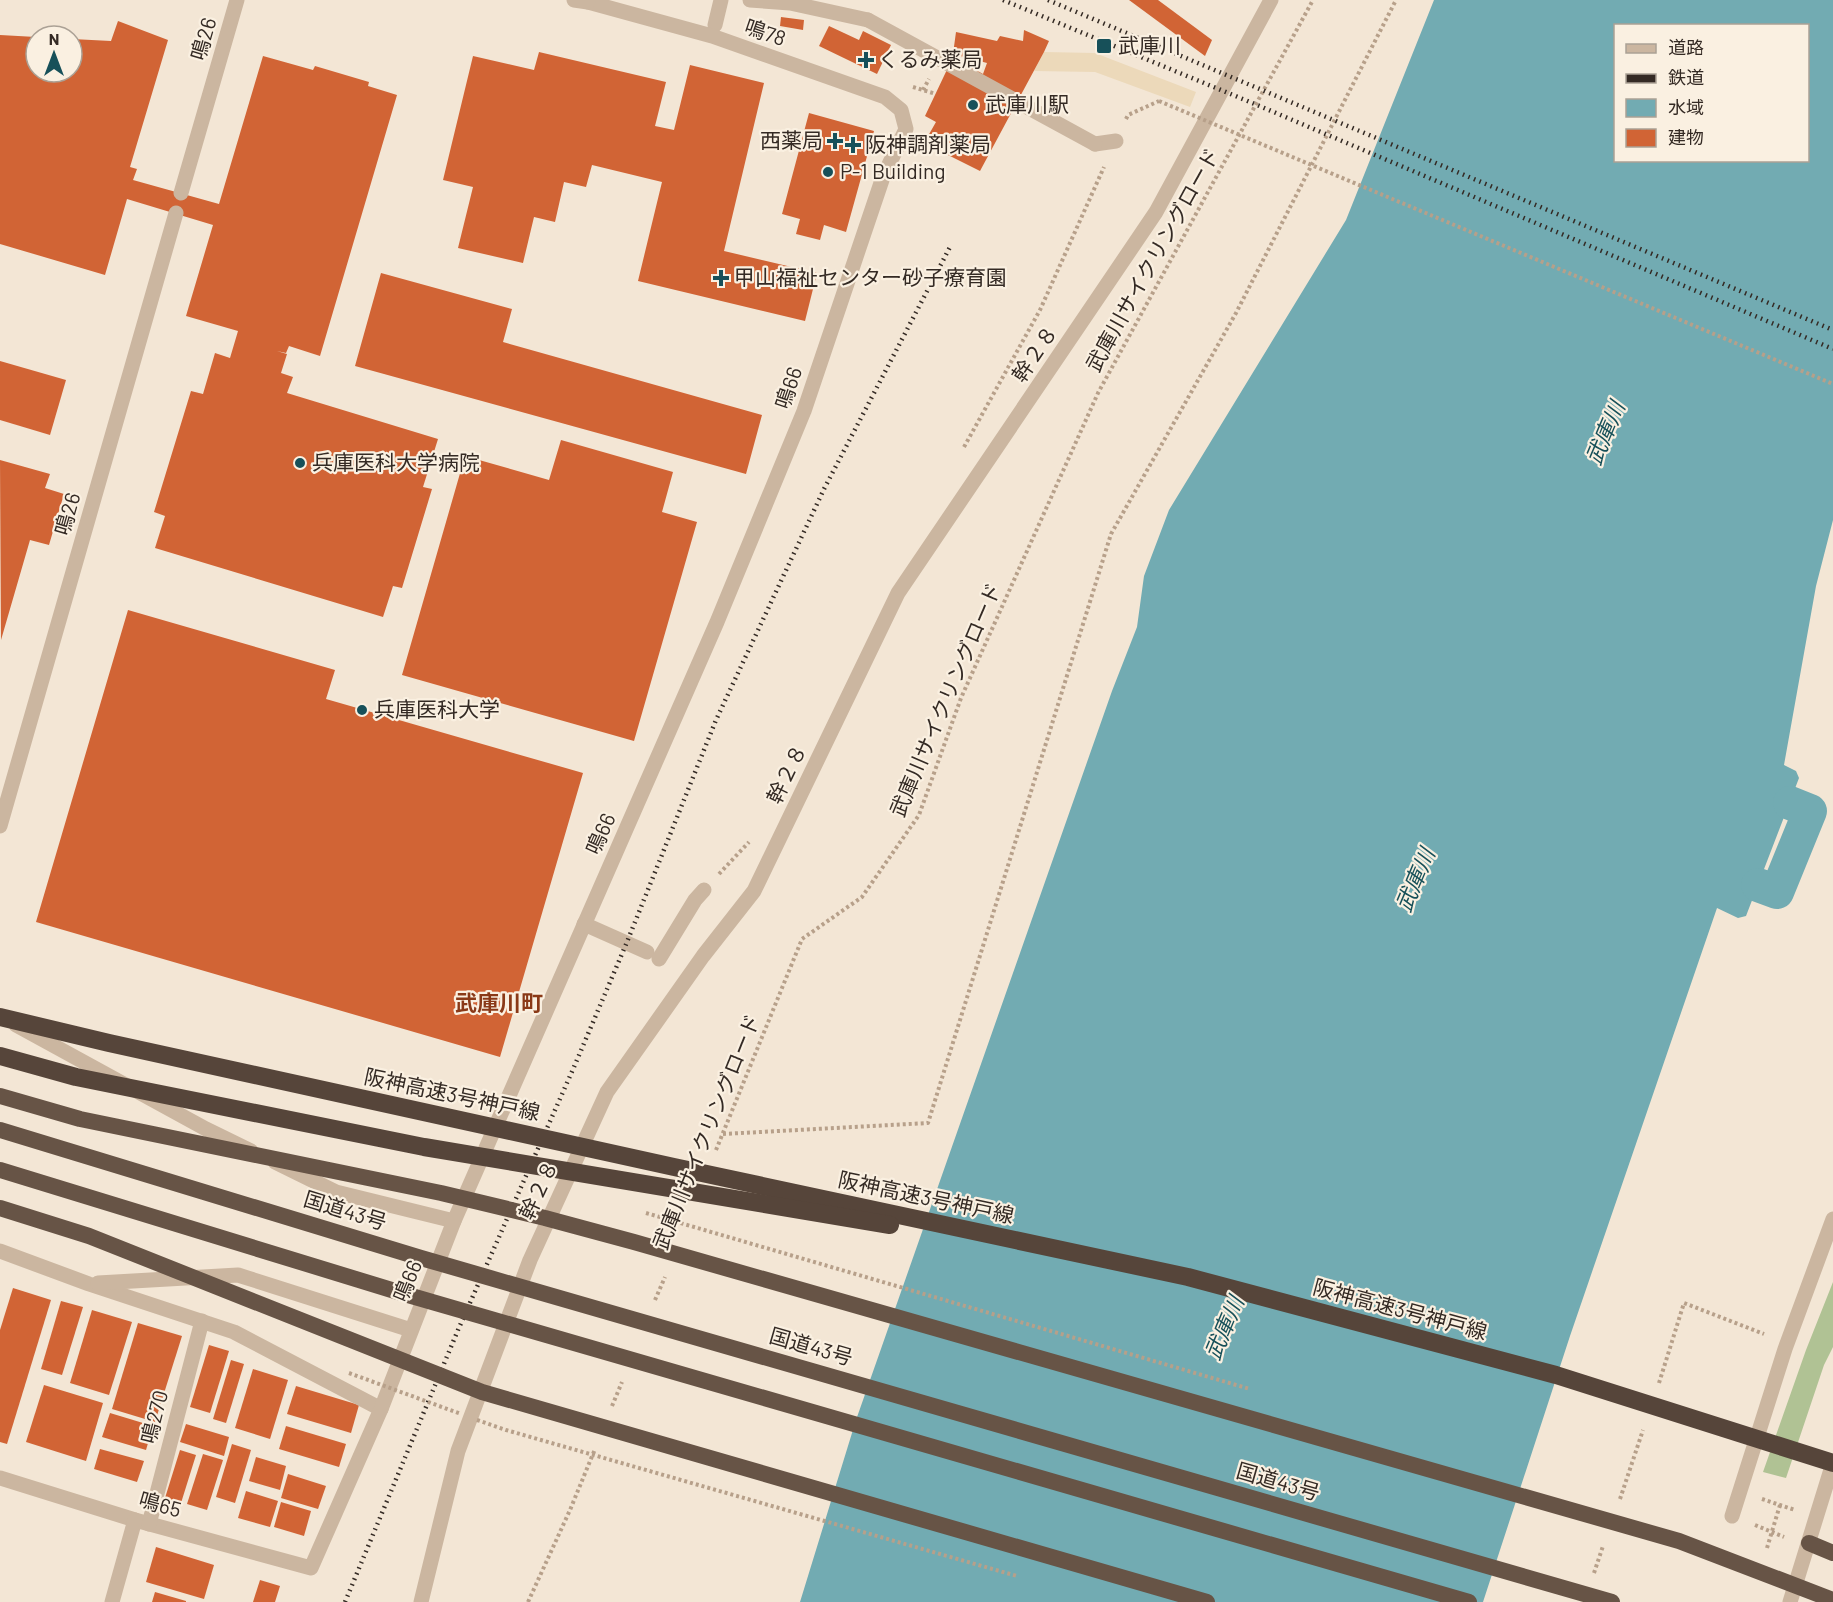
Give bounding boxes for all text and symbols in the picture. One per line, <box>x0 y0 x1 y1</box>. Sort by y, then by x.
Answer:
street label: 鳴78 <box>742 13 789 50</box>
street label: 鳴26 <box>185 14 221 63</box>
north arrow <box>24 24 84 84</box>
legend <box>1614 24 1809 162</box>
text: N <box>49 29 59 48</box>
place label: 武庫川 <box>1118 32 1181 57</box>
text: 道路 <box>1668 36 1704 58</box>
marker: 武庫川 <box>1095 37 1113 55</box>
place label: くるみ薬局 <box>878 46 983 71</box>
marker: くるみ薬局 <box>859 53 873 67</box>
text: 鉄道 <box>1668 66 1704 88</box>
place label: 武庫川駅 <box>985 91 1069 116</box>
text: 水域 <box>1668 96 1704 118</box>
marker: 武庫川駅 <box>966 98 980 112</box>
text: 建物 <box>1668 126 1704 148</box>
place label: 西薬局 <box>760 127 823 152</box>
place label: 阪神調剤薬局 <box>865 131 991 156</box>
marker: 西薬局 <box>828 134 842 148</box>
marker: 阪神調剤薬局 <box>846 138 860 152</box>
street label: 武庫川サイクリングロード <box>1080 143 1224 375</box>
place label: P-1 Building <box>840 158 946 183</box>
marker: P-1 Building <box>821 165 835 179</box>
place label: 甲山福祉センター砂子療育園 <box>734 264 1007 289</box>
marker: 甲山福祉センター砂子療育園 <box>712 269 730 287</box>
street label: 幹２８ <box>1006 320 1062 386</box>
street label: 鳴66 <box>769 363 806 412</box>
water label: 武庫川 <box>1579 395 1630 468</box>
place label: 兵庫医科大学病院 <box>312 449 480 474</box>
marker: 兵庫医科大学病院 <box>293 456 307 470</box>
street label: 鳴26 <box>49 489 85 538</box>
street label: 武庫川サイクリングロード <box>884 579 1005 820</box>
place label: 兵庫医科大学 <box>374 696 500 721</box>
marker: 兵庫医科大学 <box>355 703 369 717</box>
street label: 幹２８ <box>761 740 811 807</box>
street label: 鳴66 <box>580 809 620 858</box>
water label: 武庫川 <box>1389 842 1440 915</box>
district label: 武庫川町 <box>455 989 543 1015</box>
street label: 武庫川サイクリングロード <box>647 1010 764 1253</box>
street label: 阪神高速3号神戸線 <box>362 1063 542 1124</box>
street label: 幹２８ <box>513 1156 562 1223</box>
street label: 阪神高速3号神戸線 <box>836 1166 1016 1227</box>
street label: 国道43号 <box>301 1185 390 1234</box>
street label: 鳴66 <box>387 1256 426 1305</box>
street label: 阪神高速3号神戸線 <box>1311 1273 1490 1344</box>
water label: 武庫川 <box>1198 1290 1249 1363</box>
street label: 国道43号 <box>767 1322 856 1369</box>
street label: 鳴270 <box>135 1387 172 1446</box>
street label: 国道43号 <box>1234 1457 1323 1504</box>
street label: 鳴65 <box>136 1486 184 1521</box>

